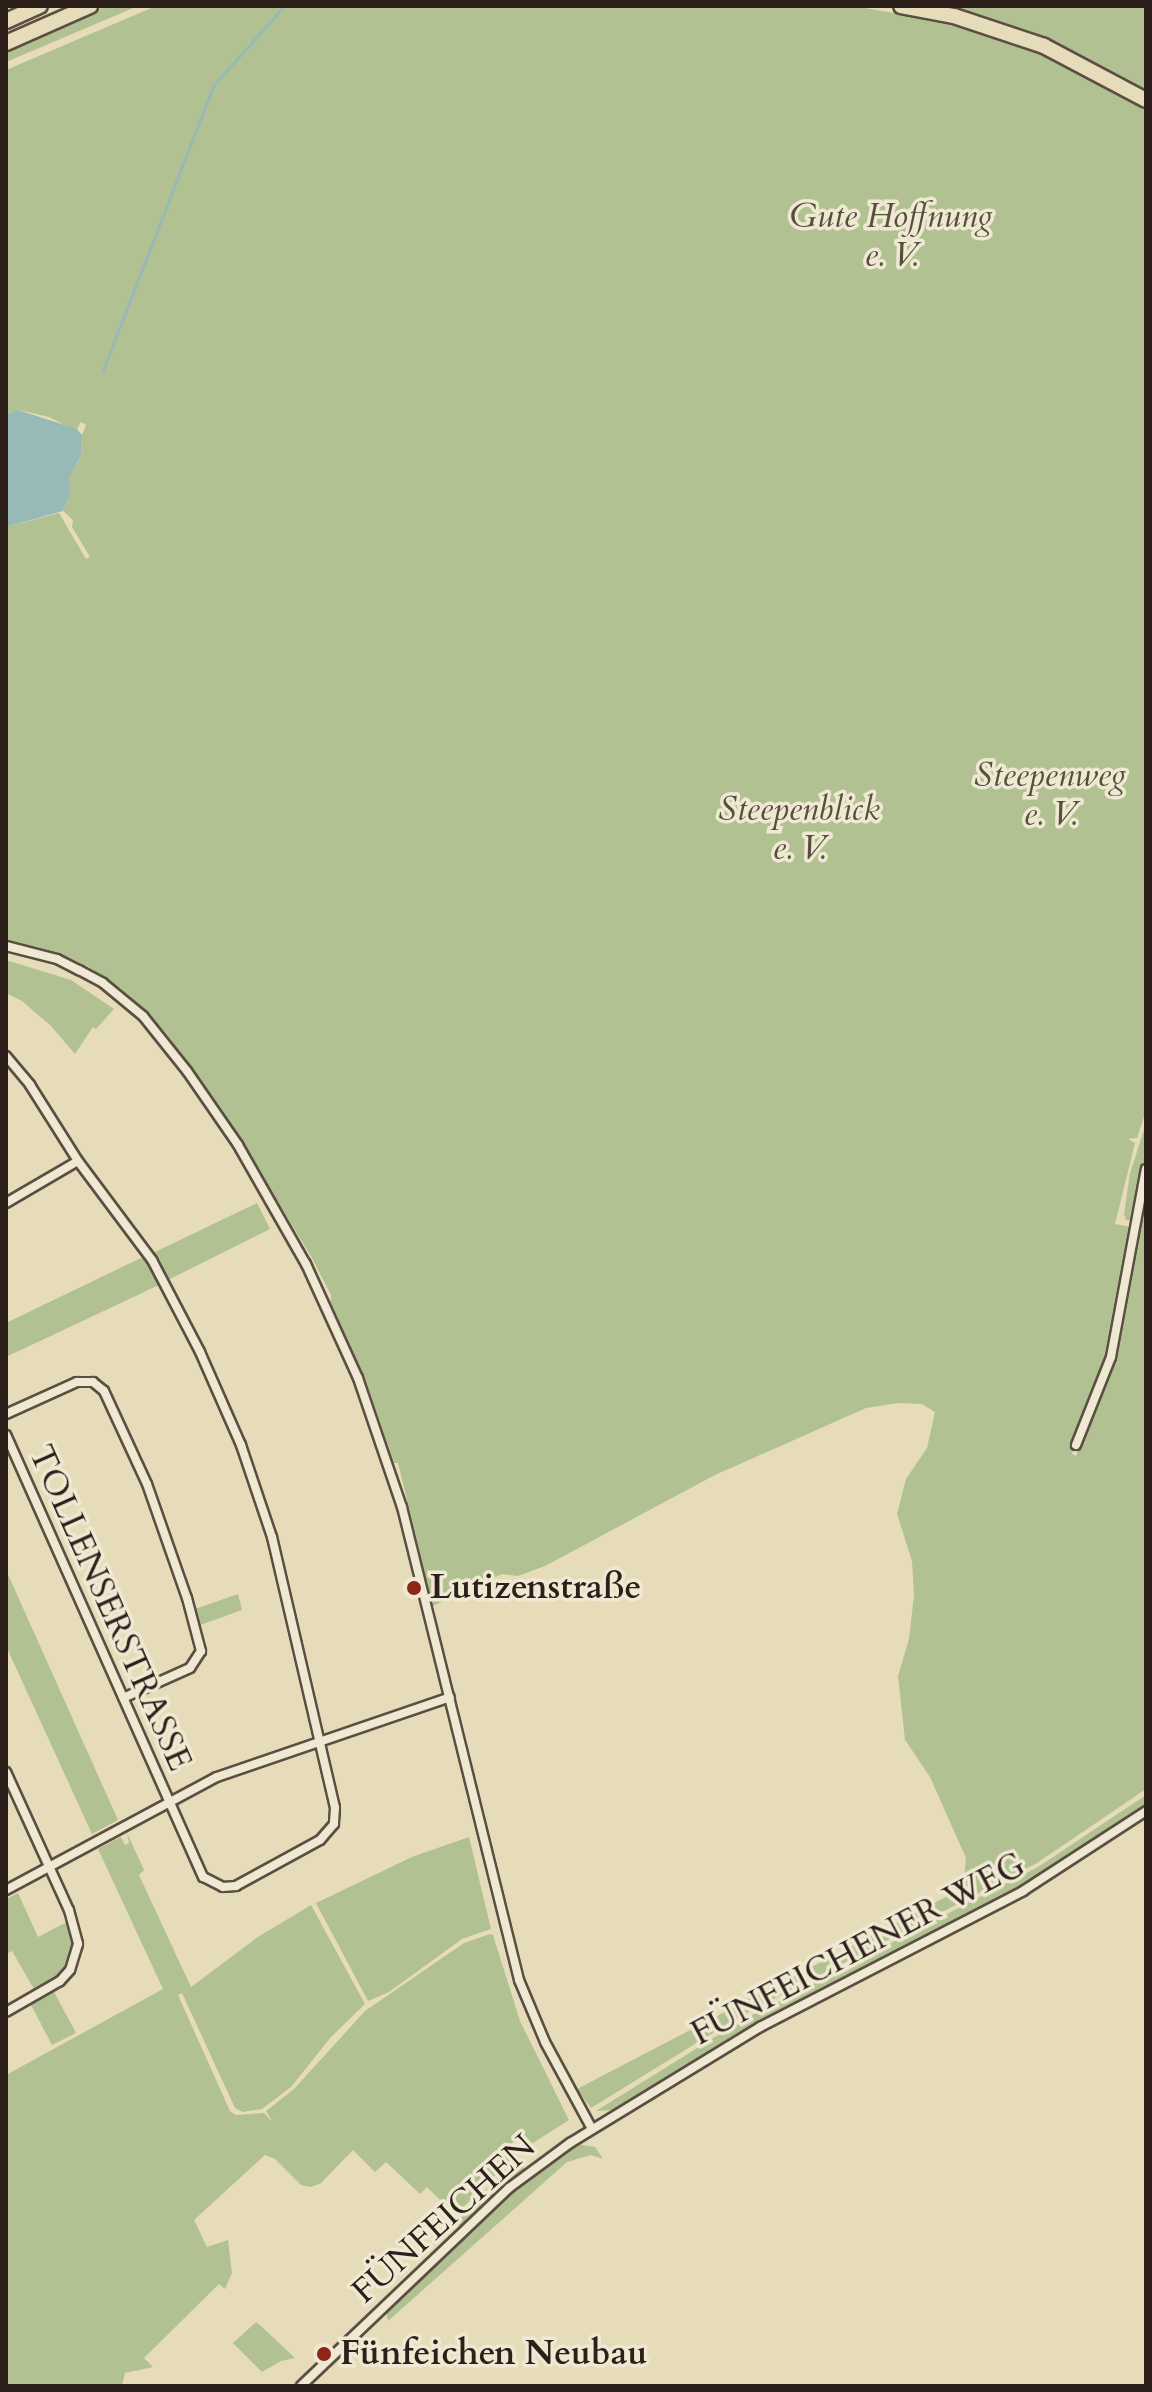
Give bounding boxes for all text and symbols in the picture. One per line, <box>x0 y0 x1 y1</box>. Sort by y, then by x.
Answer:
park label: Gute Hoffnung e. V. <box>790 196 992 276</box>
park label: Steepenweg e. V. <box>974 755 1126 834</box>
park label: Steepenblick e. V. <box>718 789 880 868</box>
street label: TOLLENSERSTRASSE <box>20 1439 200 1777</box>
place label: Lutizenstraße <box>430 1568 641 1608</box>
marker: Lutizenstraße <box>405 1579 423 1597</box>
street label: FÜNFEICHENER WEG <box>684 1844 1032 2054</box>
street label: FÜNFEICHEN <box>344 2126 544 2312</box>
place label: Fünfeichen Neubau <box>340 2334 647 2374</box>
marker: Fünfeichen Neubau <box>315 2345 333 2363</box>

